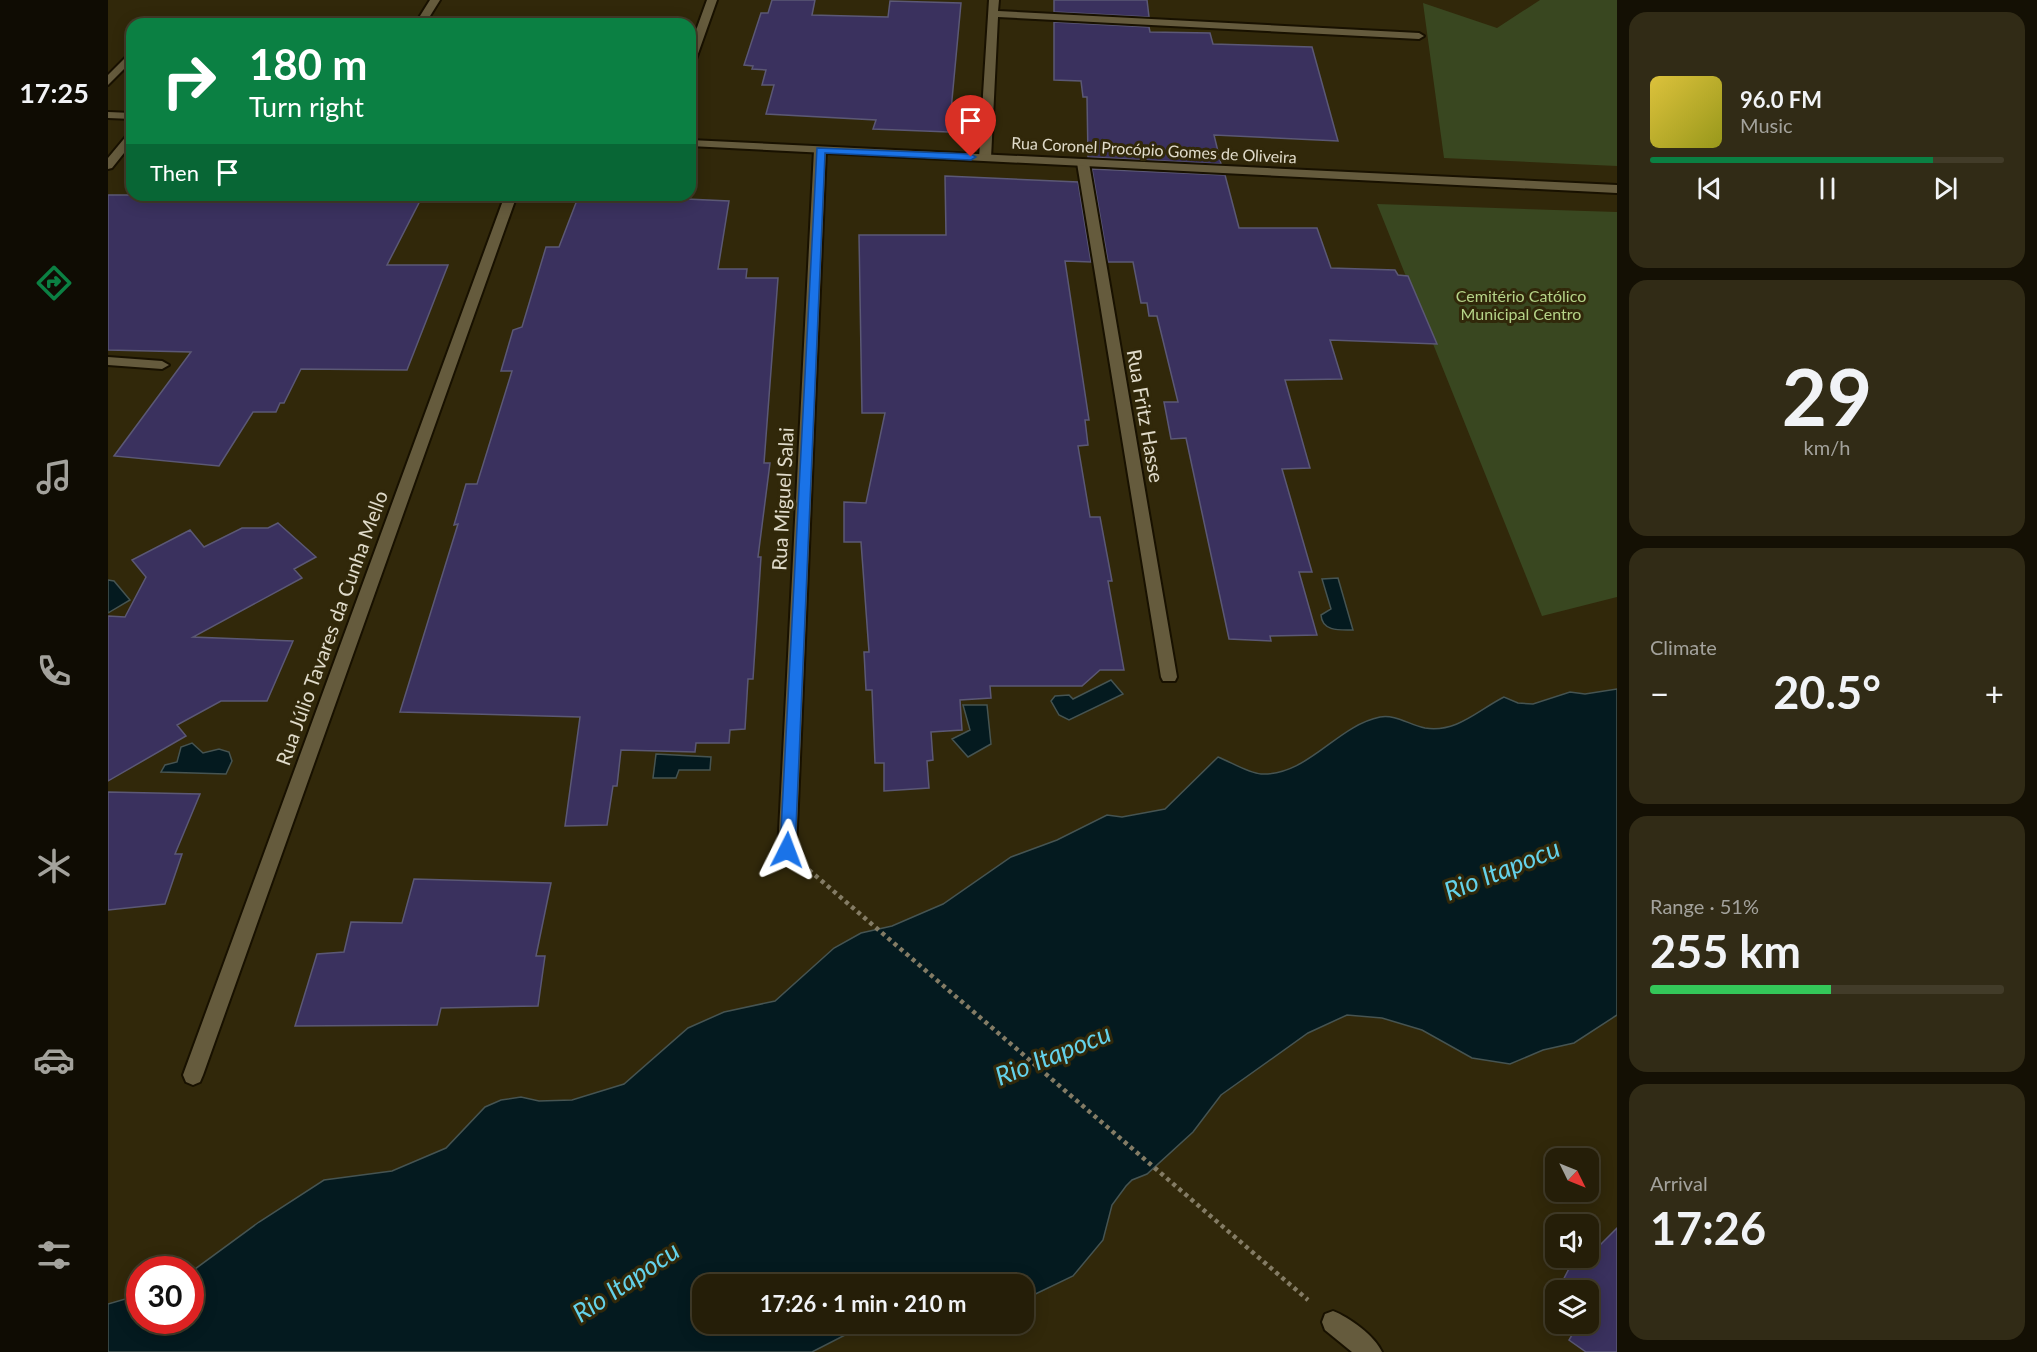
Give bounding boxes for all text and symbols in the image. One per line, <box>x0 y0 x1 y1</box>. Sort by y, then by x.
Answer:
text: 180 m <box>249 39 367 89</box>
icon: right <box>150 42 228 120</box>
text: 17:25 <box>19 76 89 109</box>
text: 96.0 FM <box>1740 86 1822 113</box>
text: Turn right <box>249 90 364 123</box>
pin <box>945 95 996 157</box>
icon: arrive <box>954 104 987 137</box>
text: Music <box>1740 113 1793 137</box>
street label: Rua Coronel Procópio Gomes de Oliveira <box>1011 133 1297 166</box>
icon: arrive <box>211 156 244 189</box>
text: Then <box>150 159 199 186</box>
icon: previous <box>1693 172 1726 205</box>
icon: pause <box>1811 172 1844 205</box>
icon: next <box>1929 172 1962 205</box>
icon: directions <box>33 262 75 304</box>
park label: Cemitério Católico Municipal Centro <box>1456 286 1586 323</box>
street label: Rua Fritz Hasse <box>1122 347 1170 484</box>
text: 29 <box>1782 349 1872 443</box>
street label: Rua Miguel Salai <box>766 427 798 571</box>
text: km/h <box>1804 435 1850 459</box>
icon: music <box>33 456 75 498</box>
street label: Rua Júlio Tavares da Cunha Mello <box>270 487 392 768</box>
text: Climate <box>1650 635 1717 659</box>
icon: phone <box>33 650 75 692</box>
text: 20.5° <box>1773 665 1881 719</box>
text: − <box>1650 673 1669 713</box>
text: + <box>1985 673 2004 713</box>
position arrow <box>755 818 819 882</box>
water label: Rio Itapocu <box>1439 831 1564 907</box>
icon: climate <box>33 845 75 887</box>
text: Range · 51% <box>1650 894 1759 918</box>
text: 255 km <box>1650 924 1801 978</box>
water label: Rio Itapocu <box>990 1016 1115 1092</box>
icon: car <box>33 1039 75 1081</box>
north arrow <box>1545 1148 1599 1202</box>
map controls <box>1545 1148 1599 1334</box>
text: Arrival <box>1650 1171 1708 1195</box>
text: 17:26 <box>1650 1201 1766 1255</box>
button: sound <box>1545 1214 1599 1268</box>
icon: filters <box>33 1234 75 1276</box>
water label: Rio Itapocu <box>566 1234 685 1329</box>
speed limit sign: 30 <box>126 1256 204 1334</box>
button: layers <box>1545 1280 1599 1334</box>
text: 17:26 · 1 min · 210 m <box>760 1290 966 1317</box>

